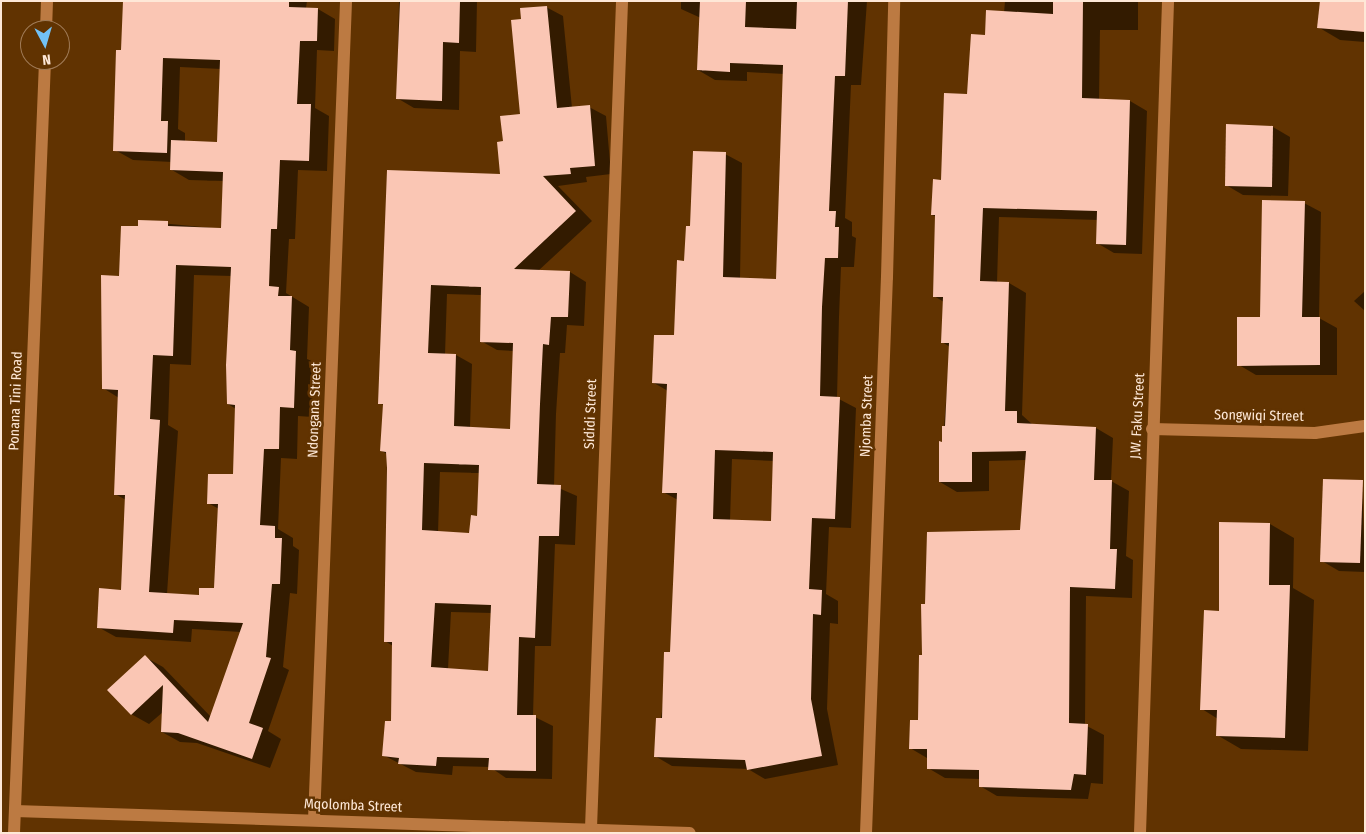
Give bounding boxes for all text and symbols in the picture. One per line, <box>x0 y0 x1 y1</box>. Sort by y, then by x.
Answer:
north arrow <box>20 20 70 70</box>
text: N <box>41 51 52 68</box>
street label: Ponana Tini Road <box>6 351 26 451</box>
street label: Ndongana Street <box>305 362 325 458</box>
street label: J.W. Faku Street <box>1127 372 1149 460</box>
street label: Njomba Street <box>857 375 877 457</box>
street label: Sididi Street <box>581 379 601 449</box>
street label: Songwiqi Street <box>1214 407 1304 425</box>
street label: Mqolomba Street <box>303 796 403 816</box>

